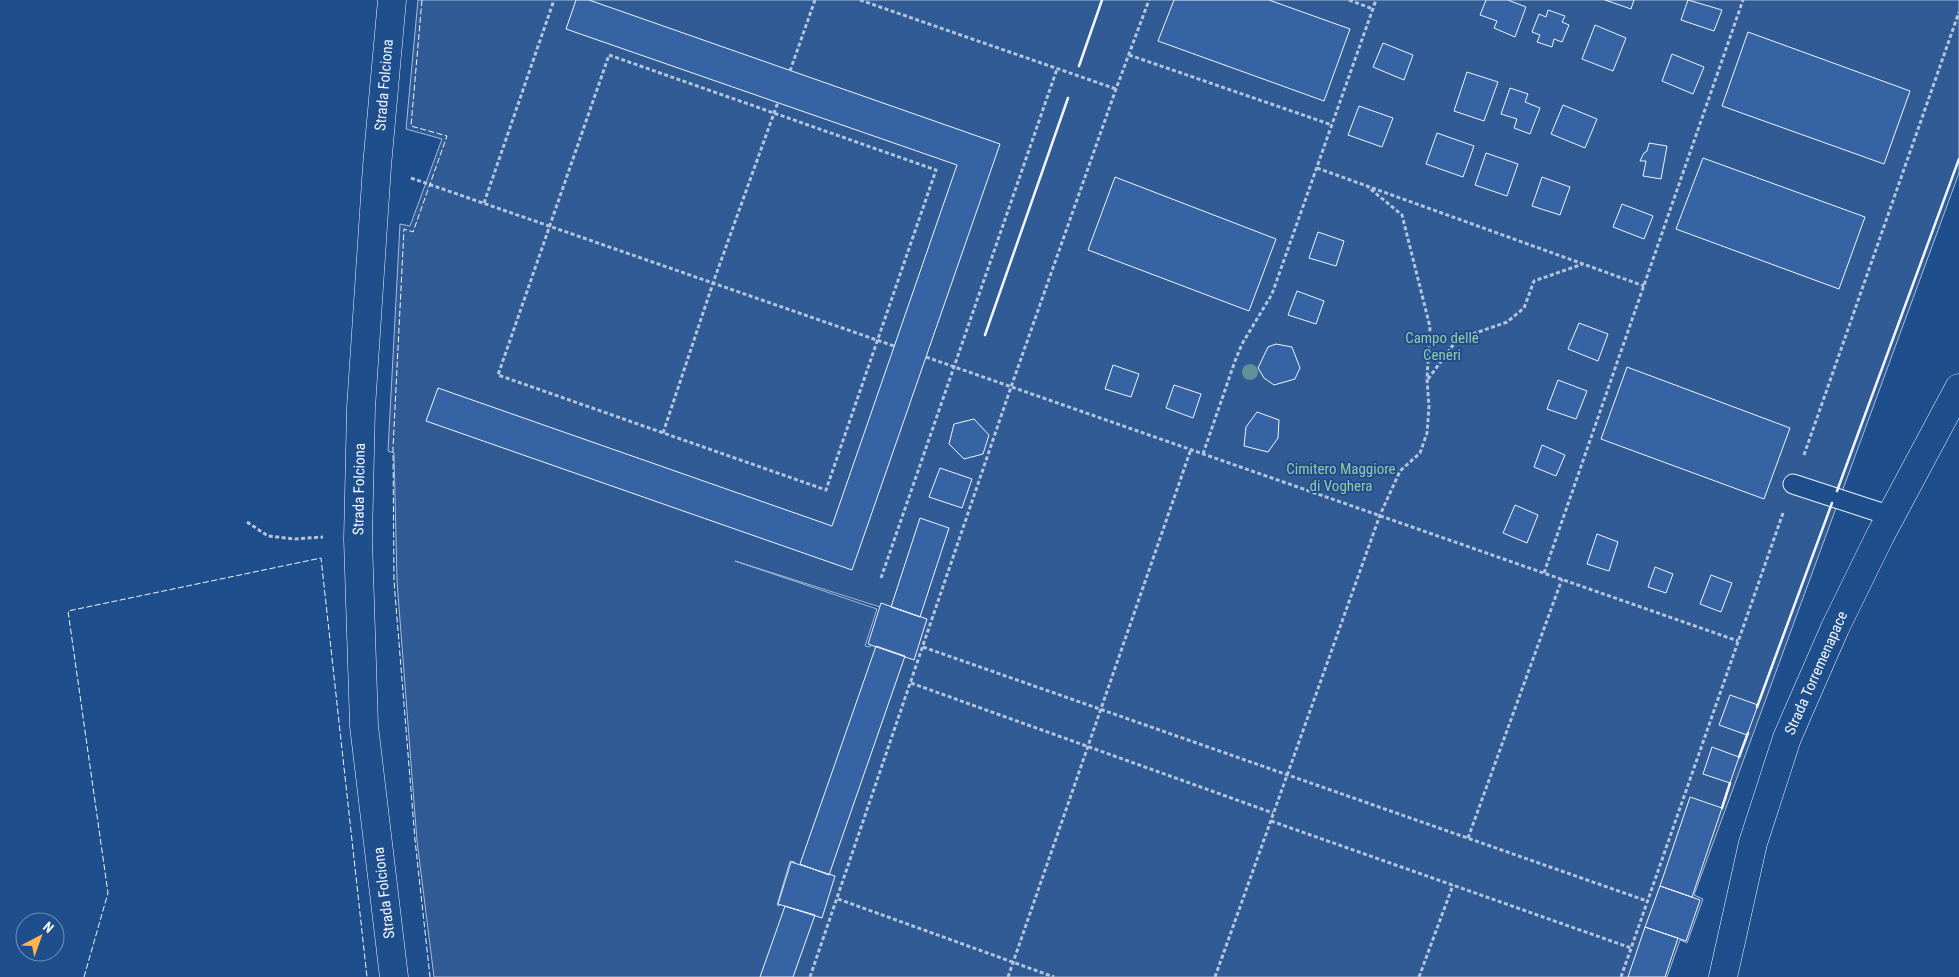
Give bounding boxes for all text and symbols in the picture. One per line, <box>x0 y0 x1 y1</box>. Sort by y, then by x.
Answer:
street label: Strada Folciona <box>371 38 397 132</box>
park label: Campo delle Ceneri <box>1405 329 1479 364</box>
street label: Strada Folciona <box>349 443 369 535</box>
park label: Cimitero Maggiore di Voghera <box>1286 460 1396 495</box>
street label: Strada Torremenapace <box>1781 608 1851 738</box>
street label: Strada Folciona <box>369 846 399 940</box>
north arrow <box>15 912 65 962</box>
text: N <box>40 918 57 936</box>

